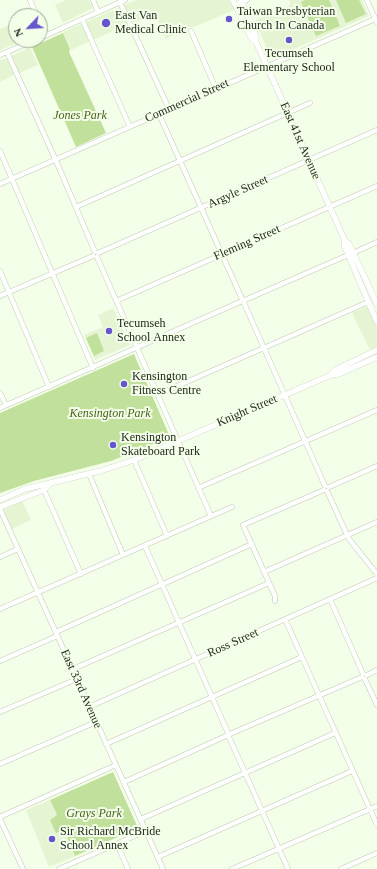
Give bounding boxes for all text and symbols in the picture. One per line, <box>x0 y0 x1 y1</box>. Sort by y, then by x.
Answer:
place label: Taiwan Presbyterian Church In Canada <box>237 5 335 33</box>
north arrow <box>8 8 48 48</box>
place label: East Van Medical Clinic <box>115 9 187 37</box>
marker: Taiwan Presbyterian Church In Canada <box>224 14 234 24</box>
marker: East Van Medical Clinic <box>100 17 112 29</box>
text: N <box>11 27 25 39</box>
marker: Tecumseh Elementary School <box>284 35 294 45</box>
place label: Tecumseh Elementary School <box>243 47 335 75</box>
street label: Commercial Street <box>143 76 231 126</box>
street label: East 41st Avenue <box>277 100 323 182</box>
park label: Jones Park <box>53 109 107 123</box>
street label: Argyle Street <box>206 172 270 212</box>
street label: Fleming Street <box>212 222 282 264</box>
place label: Tecumseh School Annex <box>117 317 185 345</box>
marker: Tecumseh School Annex <box>104 326 114 336</box>
place label: Kensington Fitness Centre <box>132 370 201 398</box>
marker: Kensington Fitness Centre <box>119 379 129 389</box>
street label: Knight Street <box>215 392 279 430</box>
park label: Kensington Park <box>70 407 150 421</box>
place label: Kensington Skateboard Park <box>121 431 200 459</box>
marker: Kensington Skateboard Park <box>108 440 118 450</box>
street label: Ross Street <box>205 625 261 661</box>
street label: East 33rd Avenue <box>57 647 105 731</box>
park label: Grays Park <box>66 807 122 821</box>
place label: Sir Richard McBride School Annex <box>60 825 161 853</box>
marker: Sir Richard McBride School Annex <box>47 834 57 844</box>

